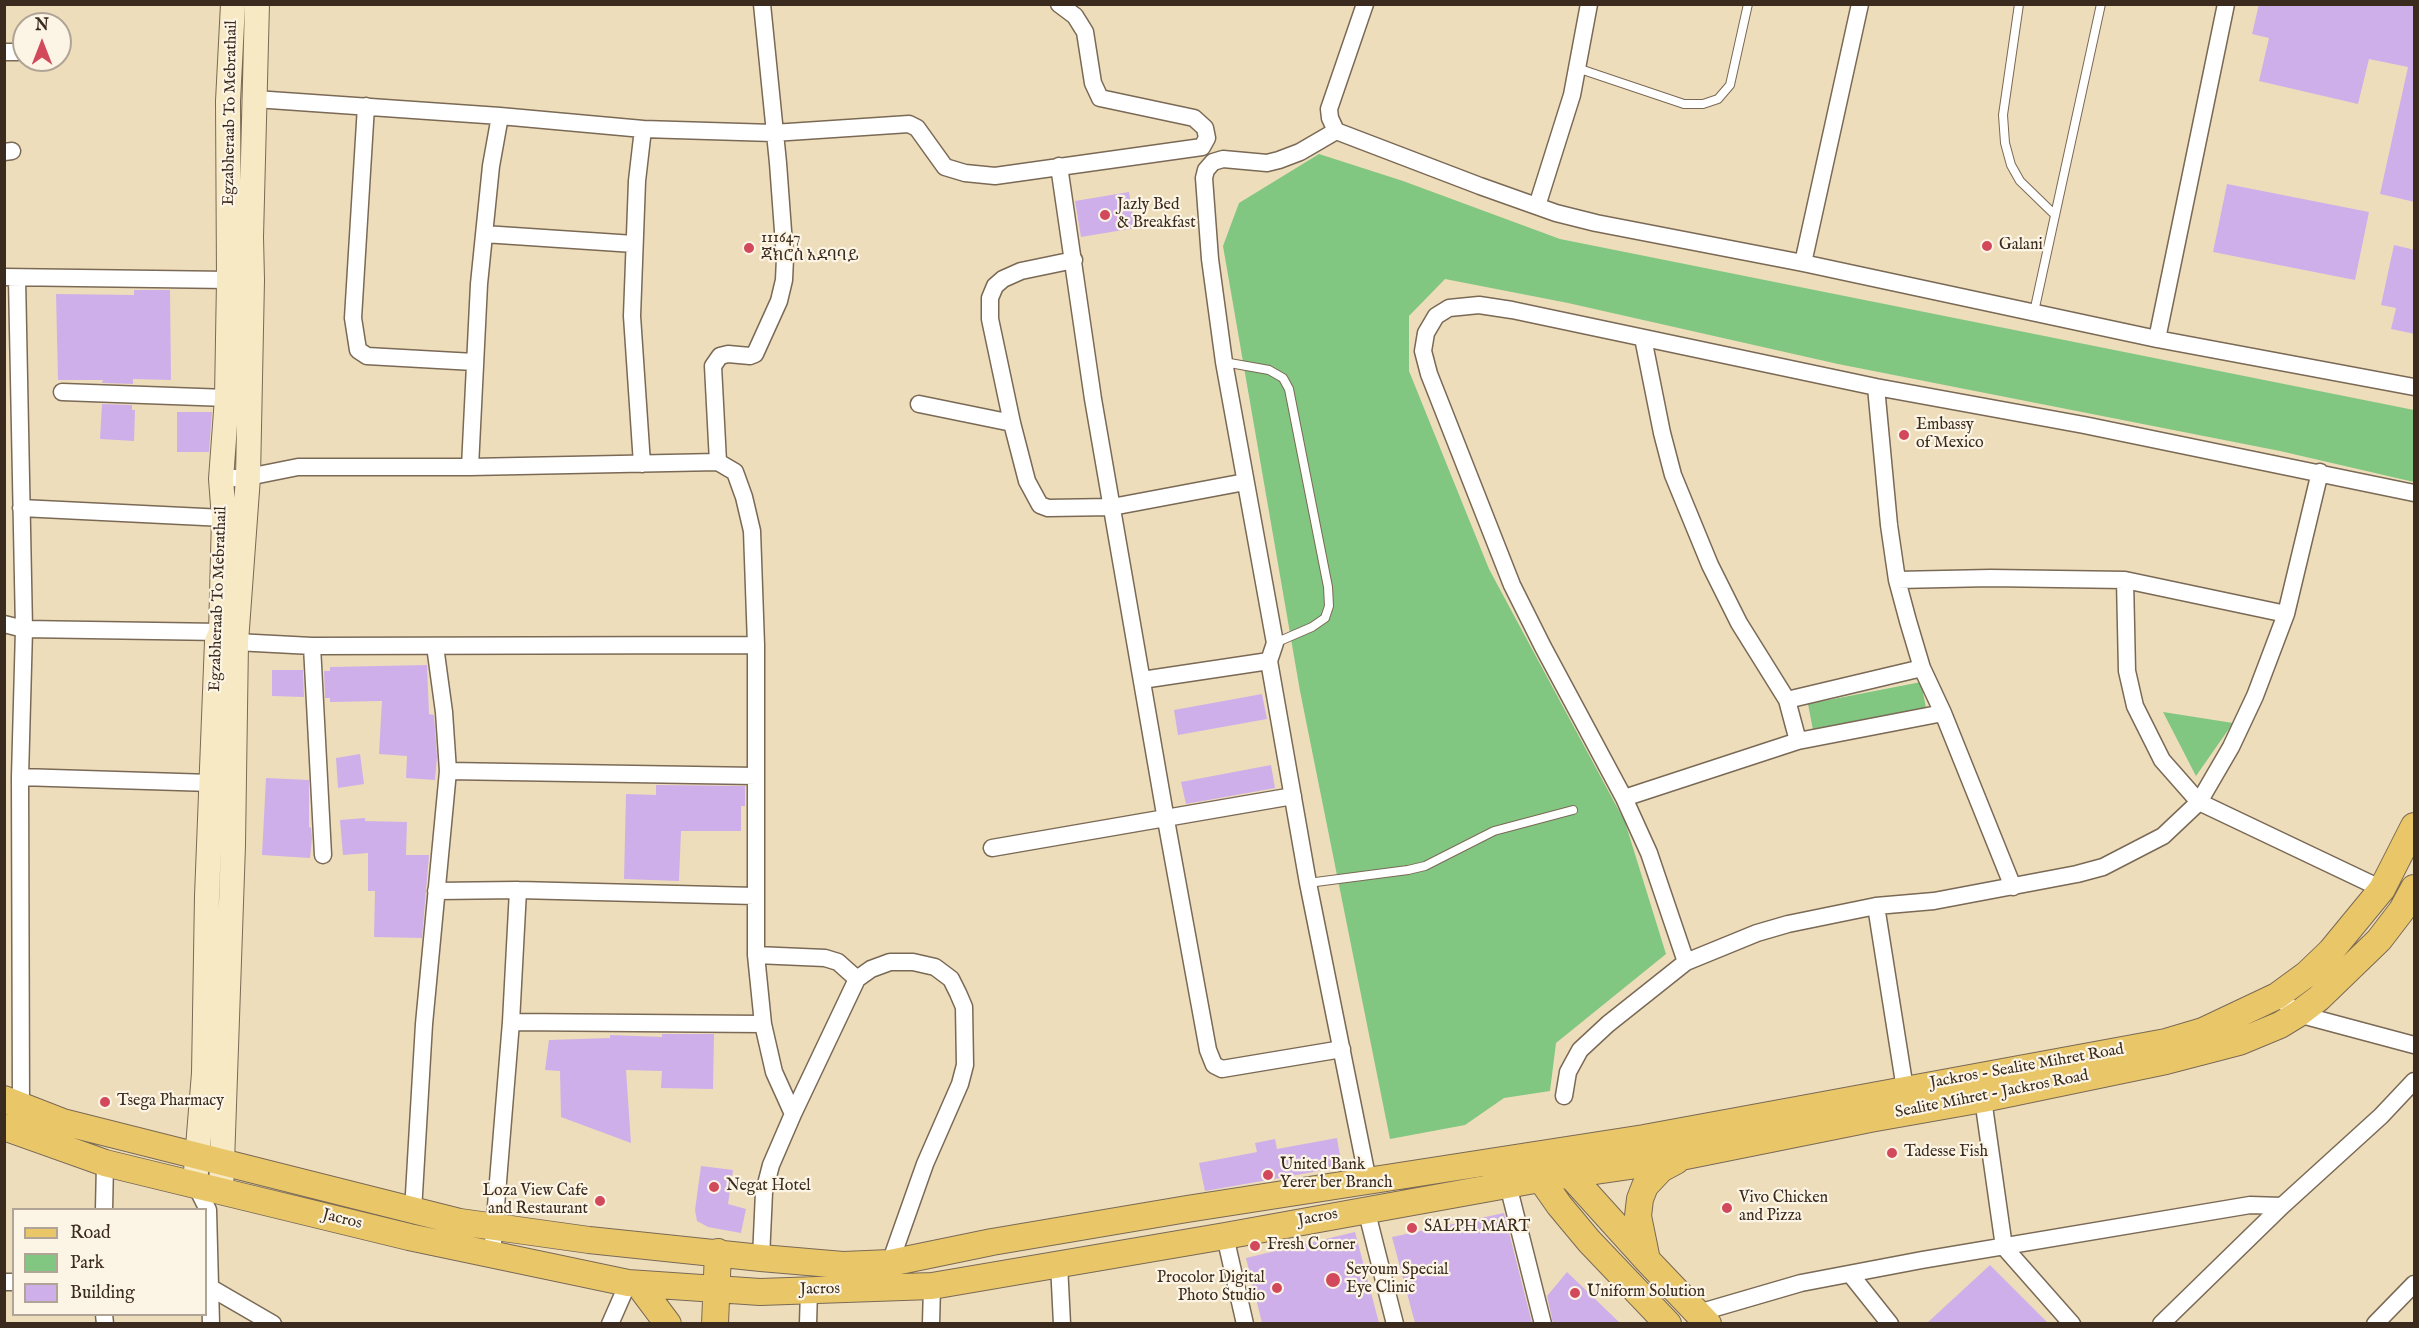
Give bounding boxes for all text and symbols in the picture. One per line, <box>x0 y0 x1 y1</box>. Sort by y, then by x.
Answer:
north arrow <box>12 12 72 72</box>
text: N <box>35 16 49 36</box>
street label: Egzabheraab To Mebrathail <box>220 20 242 206</box>
place label: Jazly Bed & Breakfast <box>1117 196 1196 234</box>
marker: Jazly Bed & Breakfast <box>1098 208 1112 222</box>
place label: 111647 ጃክሮስ አደባባይ <box>761 229 858 267</box>
place label: Galani <box>1999 236 2043 256</box>
marker: Galani <box>1980 239 1994 253</box>
marker: 111647 ጃክሮስ አደባባይ <box>742 241 756 255</box>
place label: Embassy of Mexico <box>1916 416 1984 454</box>
marker: Embassy of Mexico <box>1897 428 1911 442</box>
street label: Egzabheraab To Mebrathail <box>206 506 232 692</box>
street label: Jackros - Sealite Mihret Road <box>1929 1040 2125 1094</box>
street label: Sealite Mihret - Jackros Road <box>1894 1067 2090 1123</box>
place label: Tsega Pharmacy <box>117 1092 224 1112</box>
marker: Tsega Pharmacy <box>98 1095 112 1109</box>
place label: Tadesse Fish <box>1904 1143 1988 1163</box>
marker: Tadesse Fish <box>1885 1146 1899 1160</box>
place label: United Bank Yerer ber Branch <box>1280 1156 1392 1194</box>
marker: United Bank Yerer ber Branch <box>1261 1168 1275 1182</box>
place label: Negat Hotel <box>726 1177 811 1197</box>
marker: Negat Hotel <box>707 1180 721 1194</box>
place label: Loza View Cafe and Restaurant <box>483 1182 588 1220</box>
place label: Vivo Chicken and Pizza <box>1739 1189 1828 1227</box>
marker: Loza View Cafe and Restaurant <box>593 1194 607 1208</box>
marker: Vivo Chicken and Pizza <box>1720 1201 1734 1215</box>
street label: Jacros <box>1297 1205 1339 1231</box>
street label: Jacros <box>320 1206 364 1234</box>
legend <box>12 1208 207 1316</box>
place label: SALPH MART <box>1424 1218 1530 1238</box>
marker: SALPH MART <box>1405 1221 1419 1235</box>
text: Road <box>70 1222 111 1245</box>
place label: Fresh Corner <box>1267 1236 1355 1256</box>
marker: Fresh Corner <box>1248 1239 1262 1253</box>
text: Park <box>70 1252 104 1275</box>
place label: Seyoum Special Eye Clinic <box>1346 1261 1448 1299</box>
place label: Procolor Digital Photo Studio <box>1157 1269 1265 1307</box>
marker: Seyoum Special Eye Clinic <box>1324 1271 1342 1289</box>
street label: Jacros <box>800 1280 840 1300</box>
marker: Procolor Digital Photo Studio <box>1270 1281 1284 1295</box>
text: Building <box>70 1282 135 1305</box>
place label: Uniform Solution <box>1587 1283 1705 1303</box>
marker: Uniform Solution <box>1568 1286 1582 1300</box>

